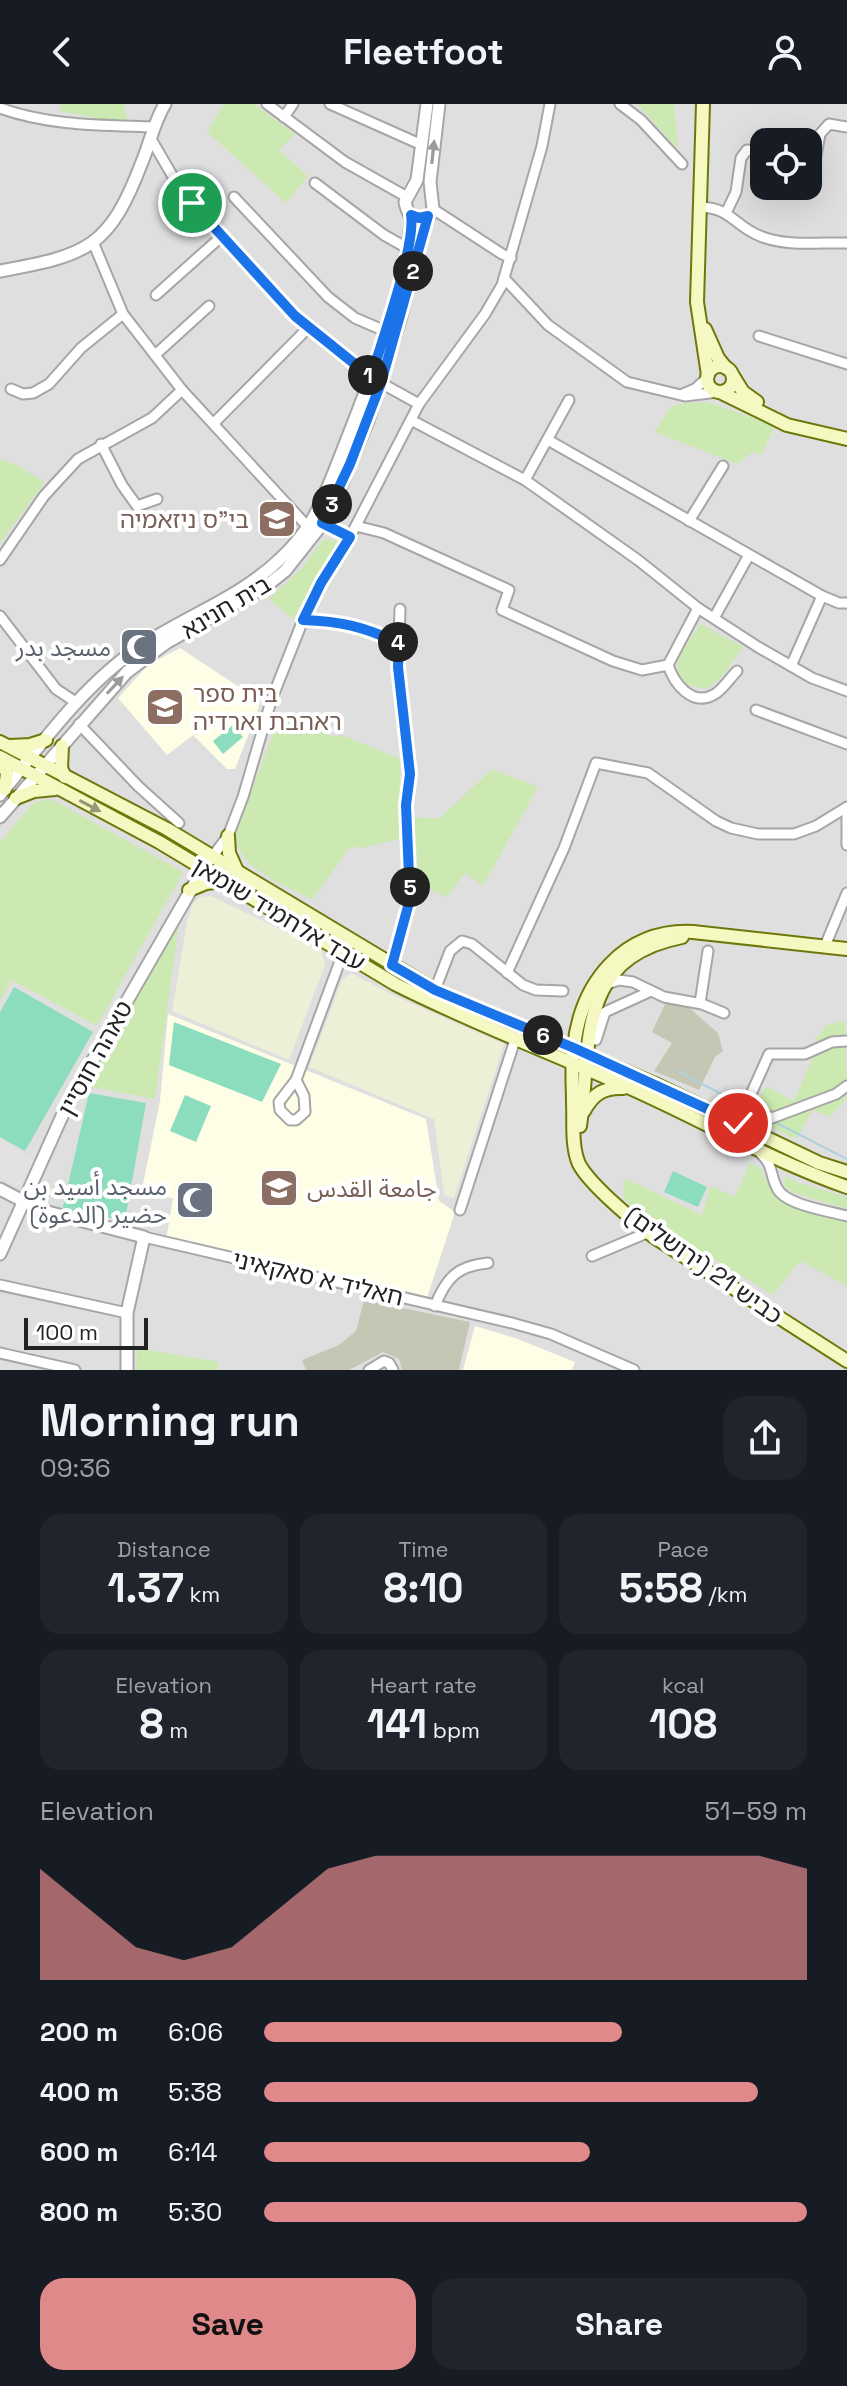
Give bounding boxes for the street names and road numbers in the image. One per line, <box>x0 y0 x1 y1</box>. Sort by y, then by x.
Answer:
street label: בית חנינא <box>176 568 276 646</box>
street label: עבד אלחמיד שומאן <box>187 850 371 978</box>
street label: טאהה חוסיין <box>51 995 139 1121</box>
street label: כביש 21 (ירושלים) <box>619 1199 789 1331</box>
street label: חאליד א סאקאיני <box>230 1243 406 1313</box>

